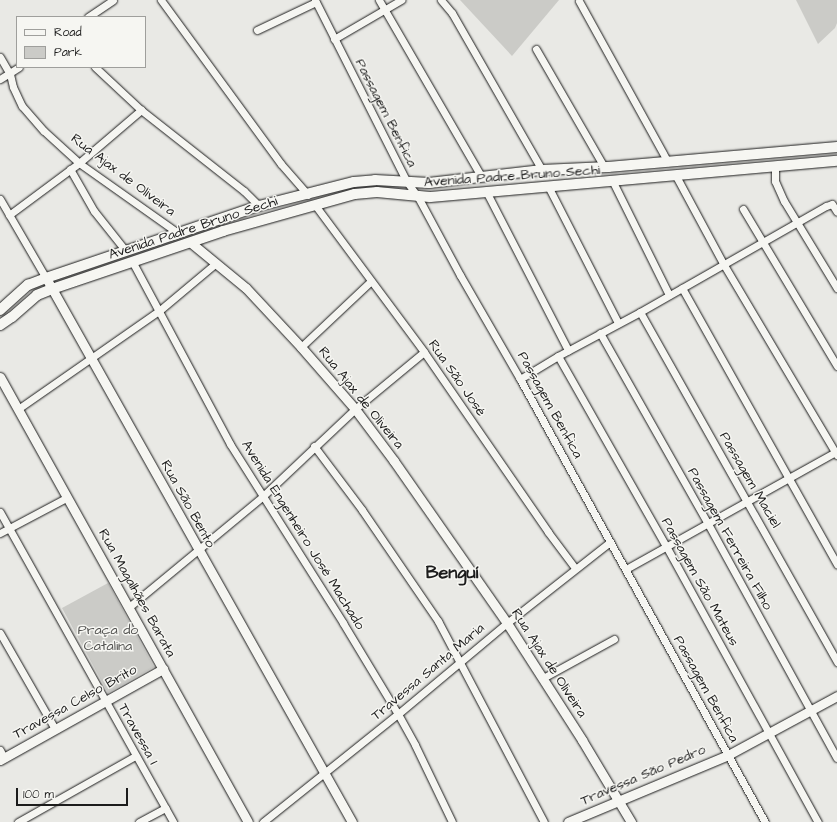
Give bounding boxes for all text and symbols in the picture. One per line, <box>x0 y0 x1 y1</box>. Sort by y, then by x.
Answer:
legend <box>16 16 146 68</box>
text: Road <box>54 24 82 41</box>
text: Park <box>54 44 82 61</box>
street label: Passagem Benfica <box>351 56 421 170</box>
street label: Rua Ajax de Oliveira <box>67 130 179 220</box>
street label: Avenida Padre Bruno Sechi <box>423 161 601 191</box>
street label: Avenida Padre Bruno Sechi <box>106 193 280 263</box>
street label: Rua São José <box>425 337 489 419</box>
street label: Rua Ajax de Oliveira <box>315 344 407 452</box>
street label: Passagem Benfica <box>514 349 586 461</box>
street label: Passagem Maciel <box>716 429 784 531</box>
street label: Avenida Engenheiro José Machado <box>238 437 368 633</box>
street label: Rua São Bento <box>157 457 219 551</box>
street label: Passagem Ferreira Filho <box>684 465 776 613</box>
street label: Passagem São Mateus <box>658 515 742 649</box>
street label: Rua Magalhães Barata <box>95 526 179 660</box>
district label: Benguí <box>426 562 478 584</box>
street label: Rua Ajax de Oliveira <box>508 605 590 721</box>
street label: Travessa Santa Maria <box>368 620 488 724</box>
park label: Praça do Catalina <box>78 622 138 654</box>
street label: Passagem Benfica <box>670 633 742 745</box>
street label: Travessa Celso Brito <box>10 661 140 743</box>
street label: Travessa 1 <box>114 701 162 767</box>
street label: Travessa São Pedro <box>578 741 708 809</box>
scale bar <box>18 780 130 806</box>
text: 100 m <box>23 786 54 803</box>

